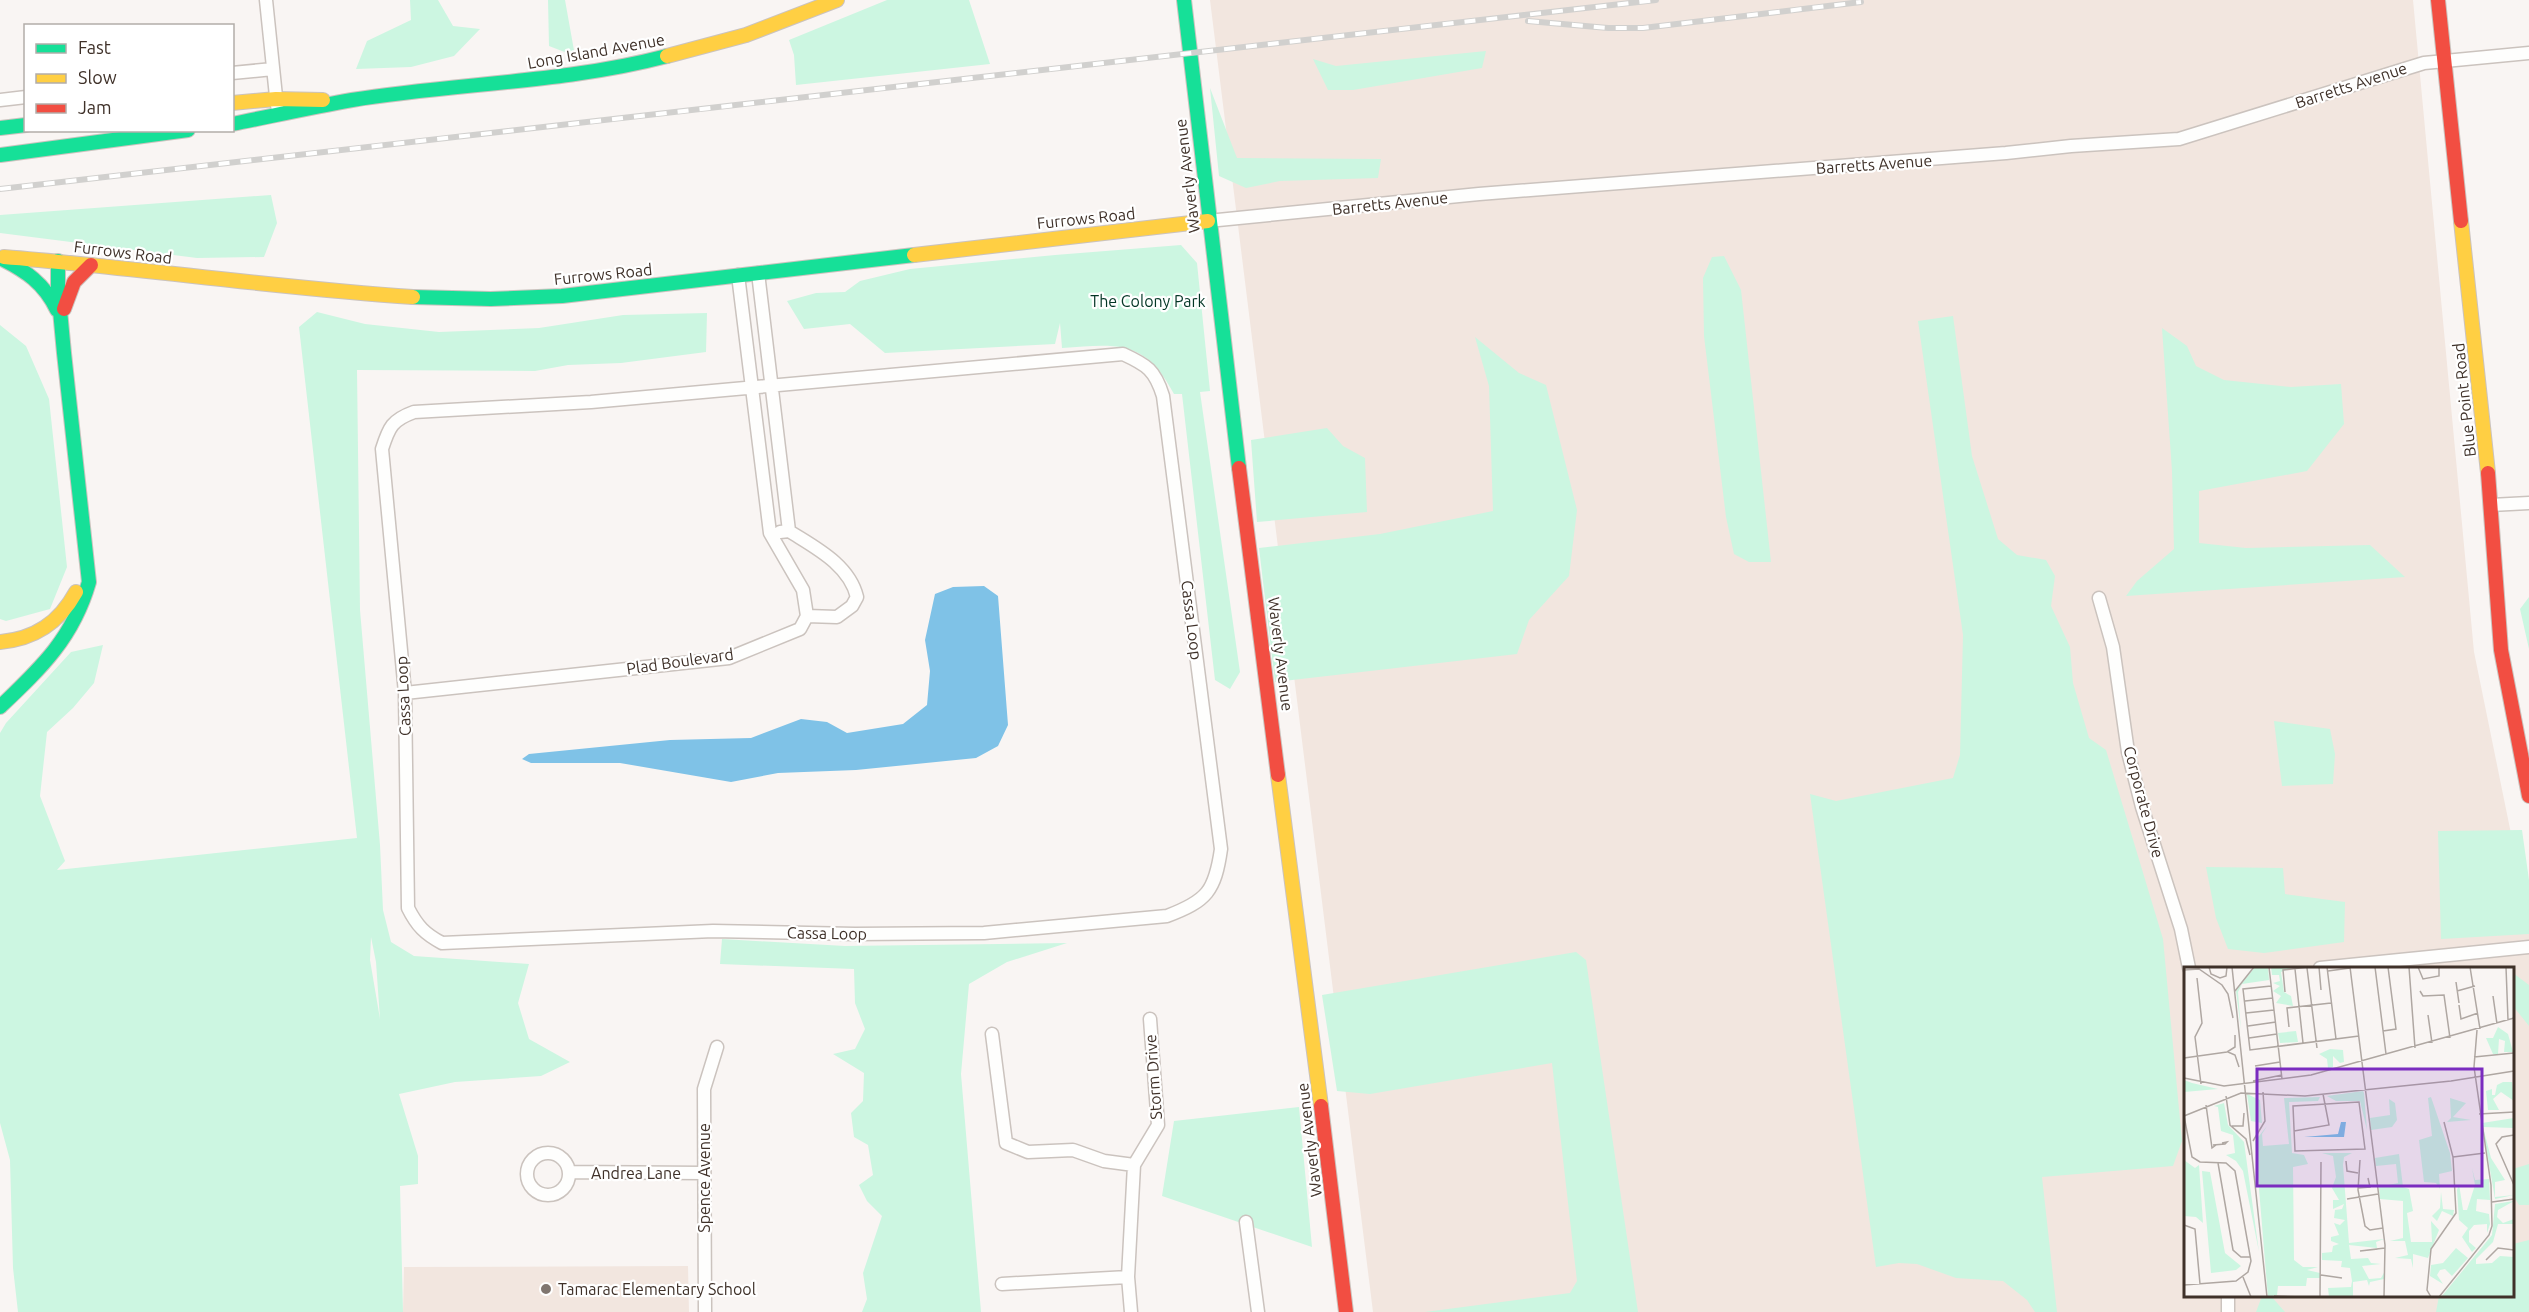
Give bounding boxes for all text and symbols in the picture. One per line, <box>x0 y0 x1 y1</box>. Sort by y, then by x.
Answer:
legend <box>24 24 234 132</box>
street label: Long Island Avenue <box>526 30 666 72</box>
text: Fast <box>78 37 111 57</box>
street label: Barretts Avenue <box>2293 58 2409 112</box>
text: Slow <box>78 67 117 87</box>
text: Jam <box>78 97 112 117</box>
street label: Waverly Avenue <box>1171 118 1203 234</box>
street label: Barretts Avenue <box>1815 151 1933 177</box>
street label: Barretts Avenue <box>1331 188 1449 218</box>
street label: Furrows Road <box>1036 204 1136 232</box>
street label: Furrows Road <box>73 237 173 267</box>
street label: Furrows Road <box>553 260 653 288</box>
park label: The Colony Park <box>1090 292 1206 310</box>
street label: Blue Point Road <box>2449 342 2479 458</box>
street label: Cassa Loop <box>1178 579 1206 661</box>
street label: Waverly Avenue <box>1265 596 1297 712</box>
street label: Plad Boulevard <box>625 645 735 677</box>
street label: Cassa Loop <box>392 656 414 736</box>
street label: Corporate Drive <box>2120 744 2168 860</box>
street label: Cassa Loop <box>787 923 867 943</box>
inset map <box>2184 967 2514 1297</box>
street label: Storm Drive <box>1141 1034 1165 1120</box>
street label: Waverly Avenue <box>1293 1082 1325 1198</box>
street label: Spence Avenue <box>695 1123 713 1233</box>
street label: Andrea Lane <box>591 1164 681 1182</box>
place label: Tamarac Elementary School <box>558 1280 756 1298</box>
marker: Tamarac Elementary School <box>539 1282 553 1296</box>

